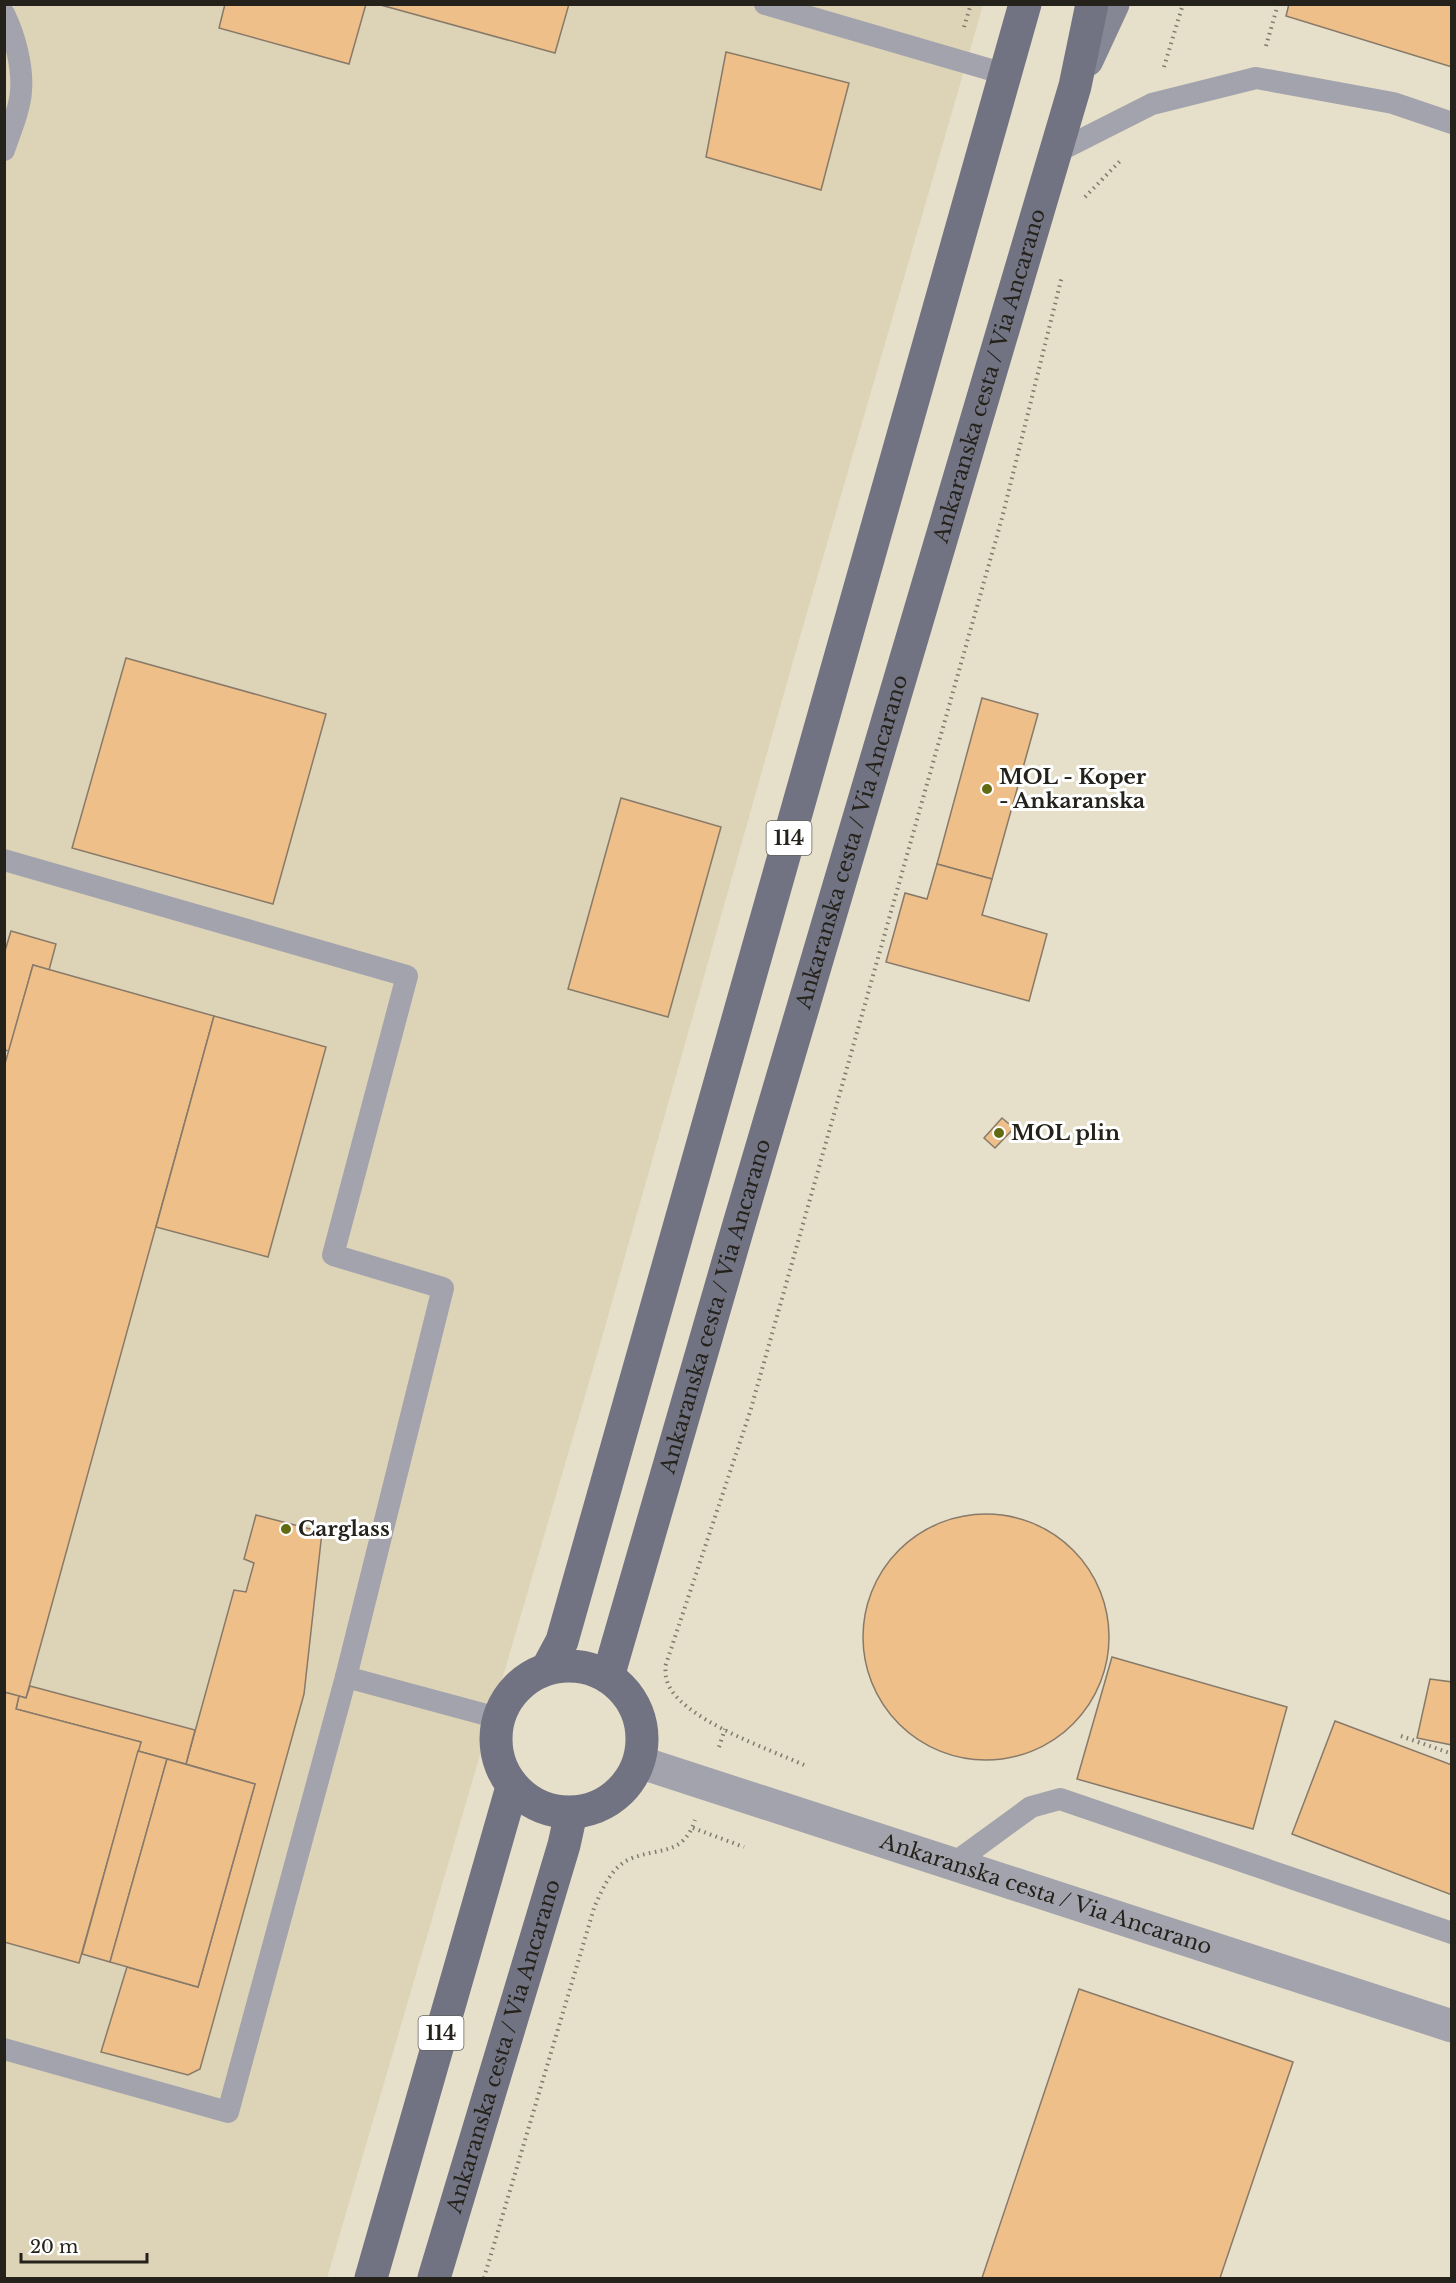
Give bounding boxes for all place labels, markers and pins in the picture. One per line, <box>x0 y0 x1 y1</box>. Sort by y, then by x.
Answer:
place label: MOL - Koper - Ankaranska <box>999 764 1147 814</box>
marker: MOL - Koper - Ankaranska <box>980 782 994 796</box>
place label: MOL plin <box>1011 1120 1120 1146</box>
marker: MOL plin <box>992 1126 1006 1140</box>
place label: Carglass <box>298 1516 390 1542</box>
marker: Carglass <box>279 1522 293 1536</box>

